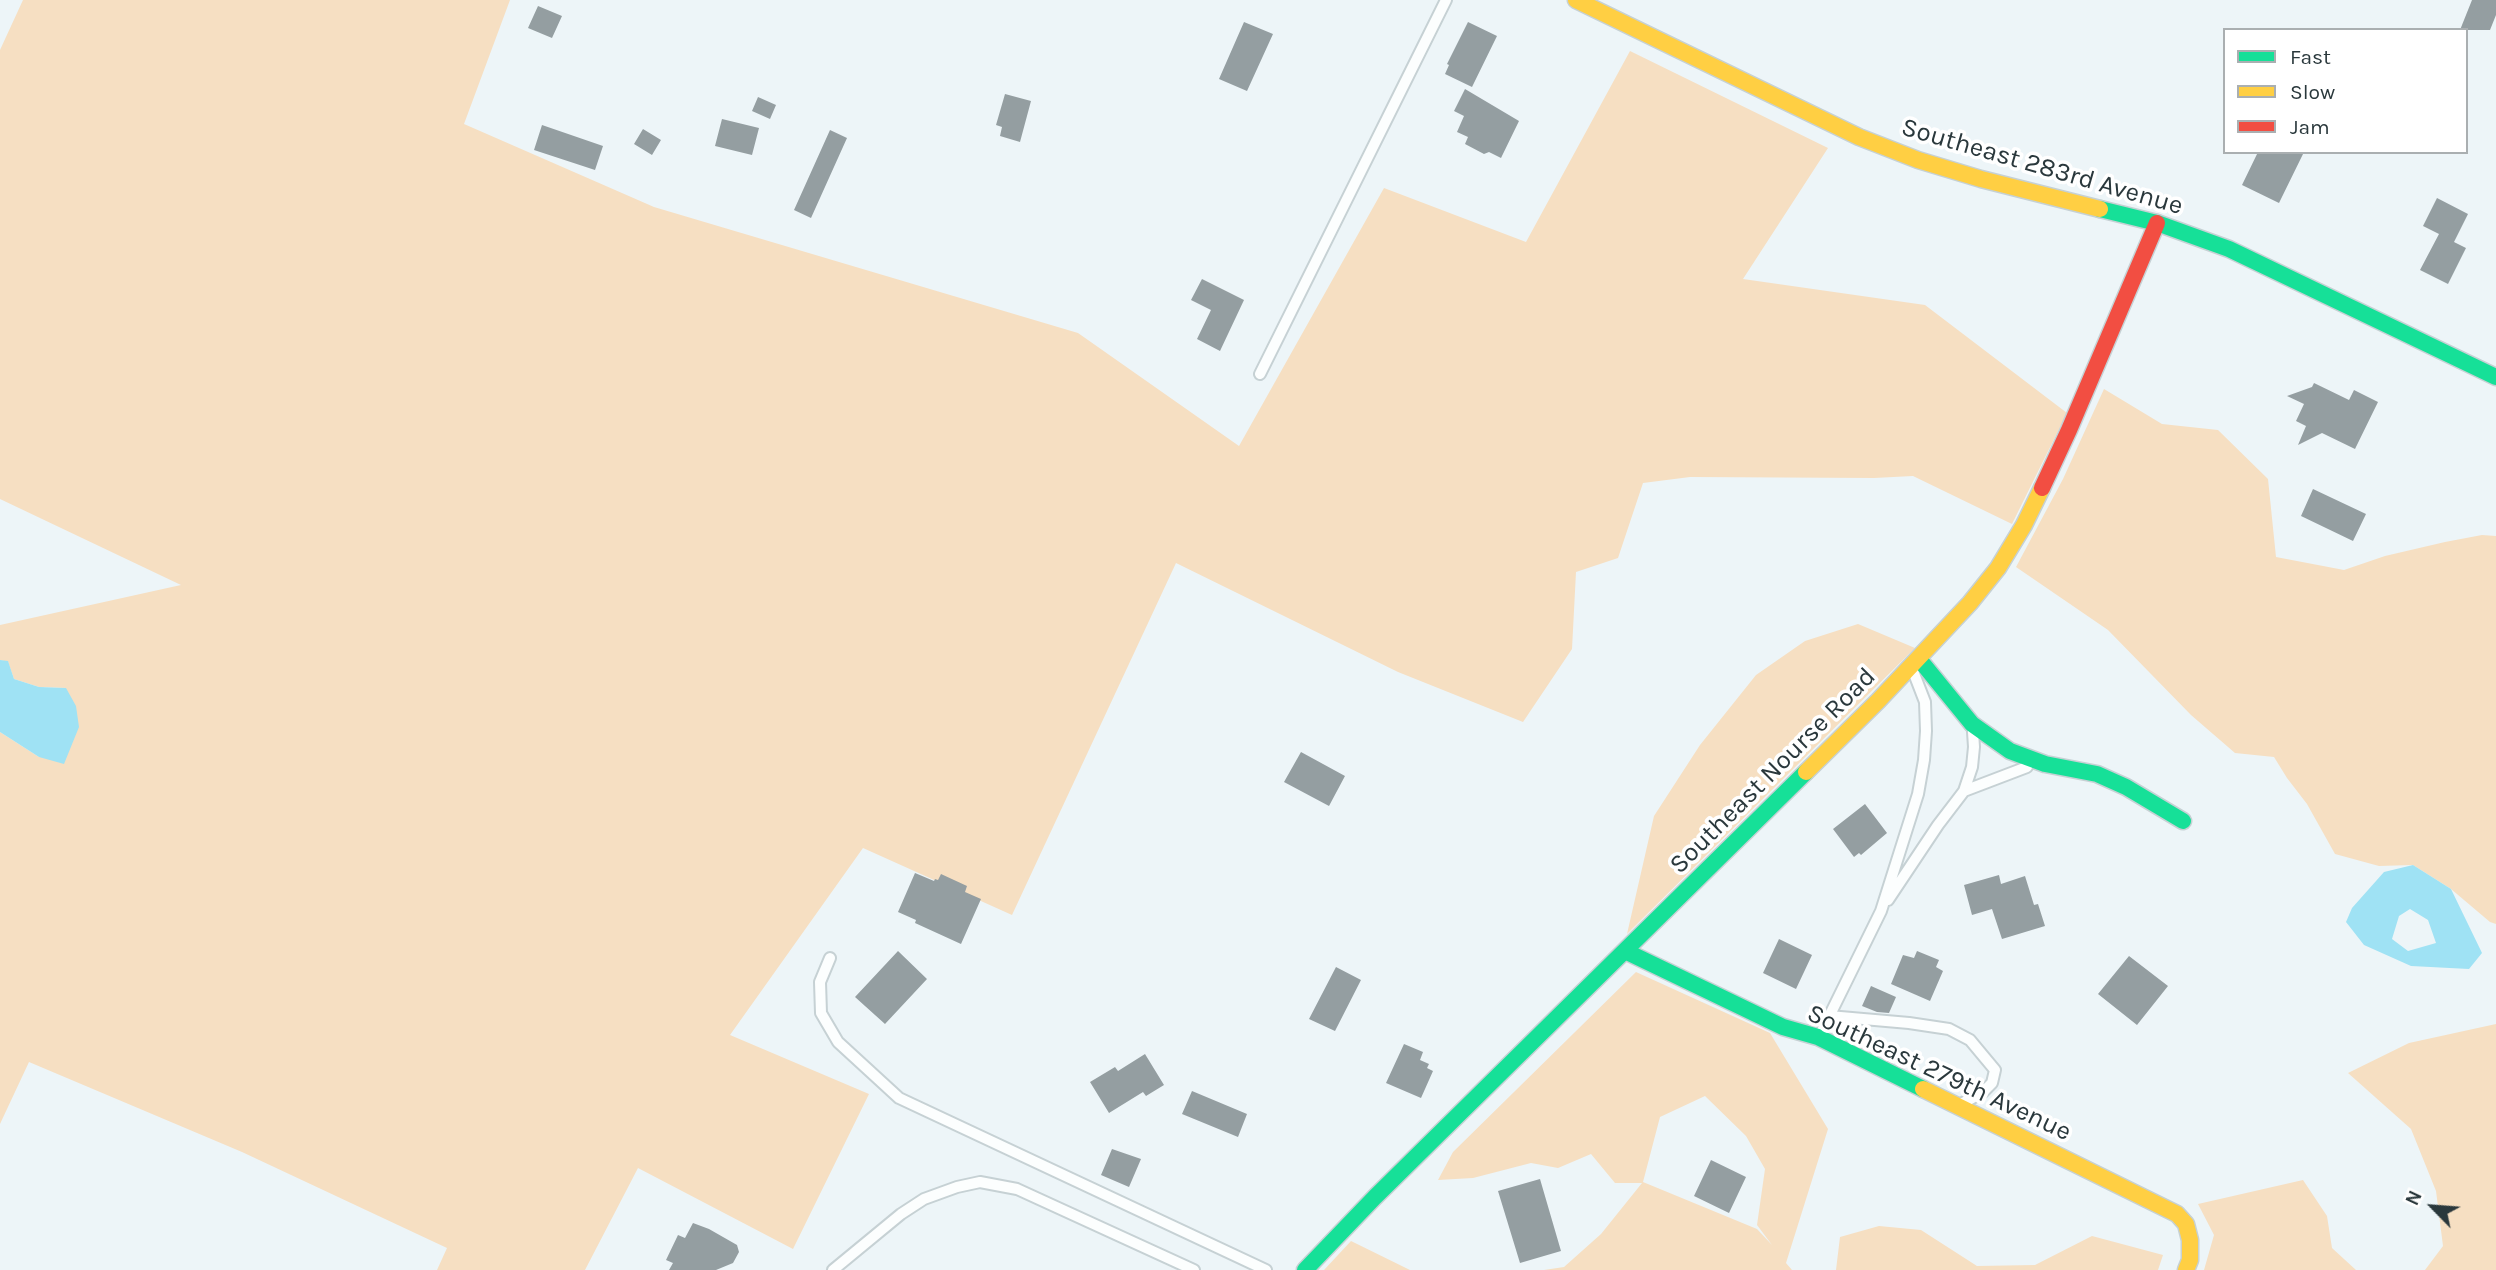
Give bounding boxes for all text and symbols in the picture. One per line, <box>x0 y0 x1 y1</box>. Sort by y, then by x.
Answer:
legend <box>2223 28 2468 154</box>
text: Fast <box>2290 45 2331 69</box>
text: Slow <box>2290 80 2335 104</box>
street label: Southeast 283rd Avenue <box>1898 112 2186 222</box>
text: Jam <box>2290 115 2330 139</box>
street label: Southeast Nourse Road <box>1663 661 1883 881</box>
street label: Southeast 279th Avenue <box>1802 998 2076 1148</box>
north arrow <box>2398 1172 2468 1242</box>
text: N <box>2401 1187 2427 1209</box>

